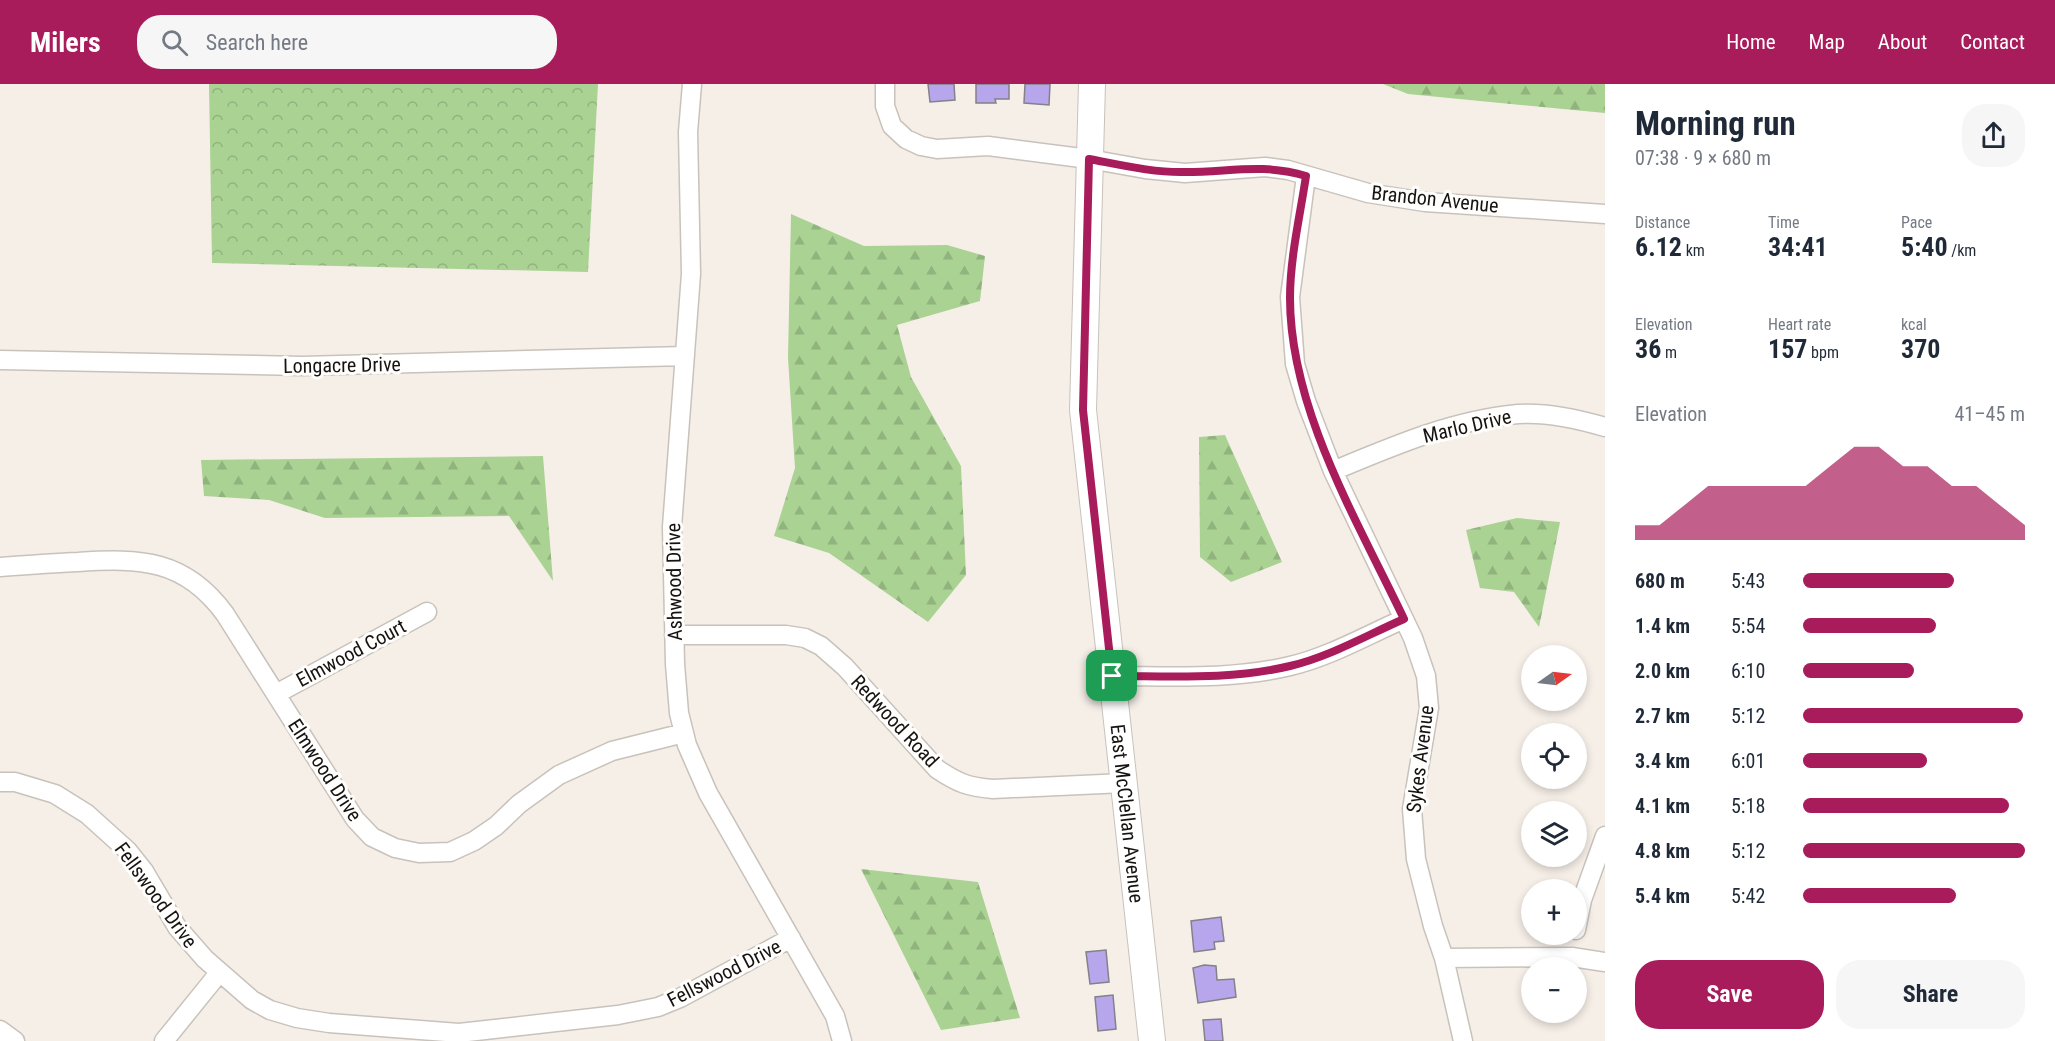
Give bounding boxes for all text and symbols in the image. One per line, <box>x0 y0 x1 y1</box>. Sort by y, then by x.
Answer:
search box <box>137 15 557 69</box>
text: Milers <box>30 26 101 59</box>
icon: search <box>158 26 191 59</box>
text: Search here <box>206 30 308 55</box>
text: Home <box>1726 30 1776 54</box>
text: Map <box>1809 30 1845 54</box>
text: About <box>1878 30 1927 54</box>
text: Contact <box>1960 30 2025 54</box>
text: Morning run <box>1635 104 1796 143</box>
button: share <box>1962 104 2025 167</box>
text: 07:38 · 9 × 680 m <box>1635 146 1771 170</box>
street label: Brandon Avenue <box>1370 180 1500 218</box>
text: Distance <box>1635 213 1690 232</box>
text: Time <box>1768 213 1800 232</box>
text: Pace <box>1901 213 1932 232</box>
text: 6.12 <box>1635 232 1682 262</box>
text: 34:41 <box>1768 232 1828 262</box>
text: 5:40 <box>1901 232 1948 262</box>
text: km <box>1682 241 1705 260</box>
text: /km <box>1948 241 1976 260</box>
text: Elevation <box>1635 315 1693 334</box>
text: Heart rate <box>1768 315 1831 334</box>
text: kcal <box>1901 315 1927 334</box>
text: 36 <box>1635 334 1661 364</box>
text: 157 <box>1768 334 1807 364</box>
text: 370 <box>1901 334 1940 364</box>
text: m <box>1661 343 1677 362</box>
text: bpm <box>1807 343 1839 362</box>
street label: Longacre Drive <box>283 352 401 378</box>
text: Elevation <box>1635 402 1707 426</box>
text: 41–45 m <box>1954 402 2025 426</box>
street label: Marlo Drive <box>1420 404 1514 448</box>
street label: Ashwood Drive <box>661 523 687 641</box>
text: 680 m <box>1635 569 1685 593</box>
text: 5:43 <box>1731 569 1765 593</box>
street label: Elmwood Court <box>292 614 410 692</box>
text: 1.4 km <box>1635 614 1690 638</box>
text: 5:54 <box>1731 614 1765 638</box>
north arrow <box>1521 645 1587 711</box>
map controls <box>1521 645 1587 1023</box>
pin <box>1086 650 1137 701</box>
icon: arrive <box>1095 659 1128 692</box>
text: 2.0 km <box>1635 659 1690 683</box>
text: 6:10 <box>1731 659 1765 683</box>
street label: Redwood Road <box>846 670 944 772</box>
street label: Sykes Avenue <box>1401 704 1439 814</box>
text: 2.7 km <box>1635 704 1690 728</box>
text: 5:12 <box>1731 704 1765 728</box>
street label: Elmwood Drive <box>283 714 367 826</box>
street label: East McClellan Avenue <box>1105 723 1149 904</box>
button: locate <box>1521 723 1587 789</box>
text: 3.4 km <box>1635 749 1690 773</box>
text: 6:01 <box>1731 749 1765 773</box>
text: 4.1 km <box>1635 794 1690 818</box>
text: 5:18 <box>1731 794 1765 818</box>
button: layers <box>1521 801 1587 867</box>
street label: Fellswood Drive <box>110 838 202 952</box>
text: 4.8 km <box>1635 839 1690 863</box>
text: 5:12 <box>1731 839 1765 863</box>
button: + <box>1521 879 1587 945</box>
text: 5.4 km <box>1635 884 1690 908</box>
text: 5:42 <box>1731 884 1765 908</box>
street label: Fellswood Drive <box>663 934 785 1012</box>
button: − <box>1521 957 1587 1023</box>
button: Save <box>1635 960 1824 1029</box>
button: Share <box>1836 960 2025 1029</box>

